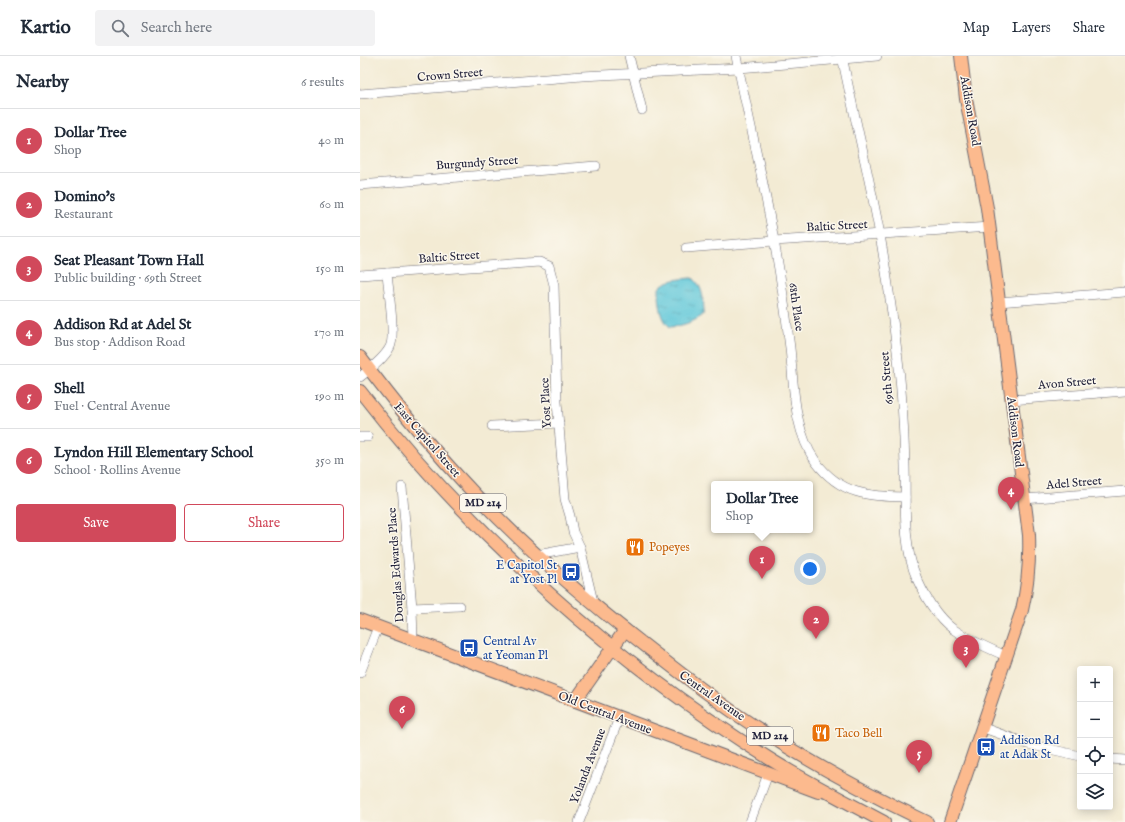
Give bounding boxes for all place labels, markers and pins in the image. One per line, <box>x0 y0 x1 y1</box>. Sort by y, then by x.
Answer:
pin: 4 <box>998 477 1024 510</box>
restaurant icon: Popeyes <box>624 536 646 558</box>
place label: Popeyes <box>649 540 690 556</box>
pin: 1 <box>749 546 775 579</box>
place label: E Capitol St at Yost Pl <box>496 558 558 587</box>
bus stop icon: E Capitol St at Yost Pl <box>560 561 582 583</box>
pin: 2 <box>803 606 829 639</box>
place label: Central Av at Yeoman Pl <box>483 634 549 663</box>
pin: 3 <box>953 635 979 668</box>
bus stop icon: Central Av at Yeoman Pl <box>458 637 480 659</box>
pin: 6 <box>389 696 415 729</box>
restaurant icon: Taco Bell <box>810 722 832 744</box>
place label: Taco Bell <box>835 726 883 741</box>
place label: Addison Rd at Adak St <box>999 733 1060 762</box>
bus stop icon: Addison Rd at Adak St <box>975 736 997 758</box>
pin: 5 <box>906 740 932 773</box>

